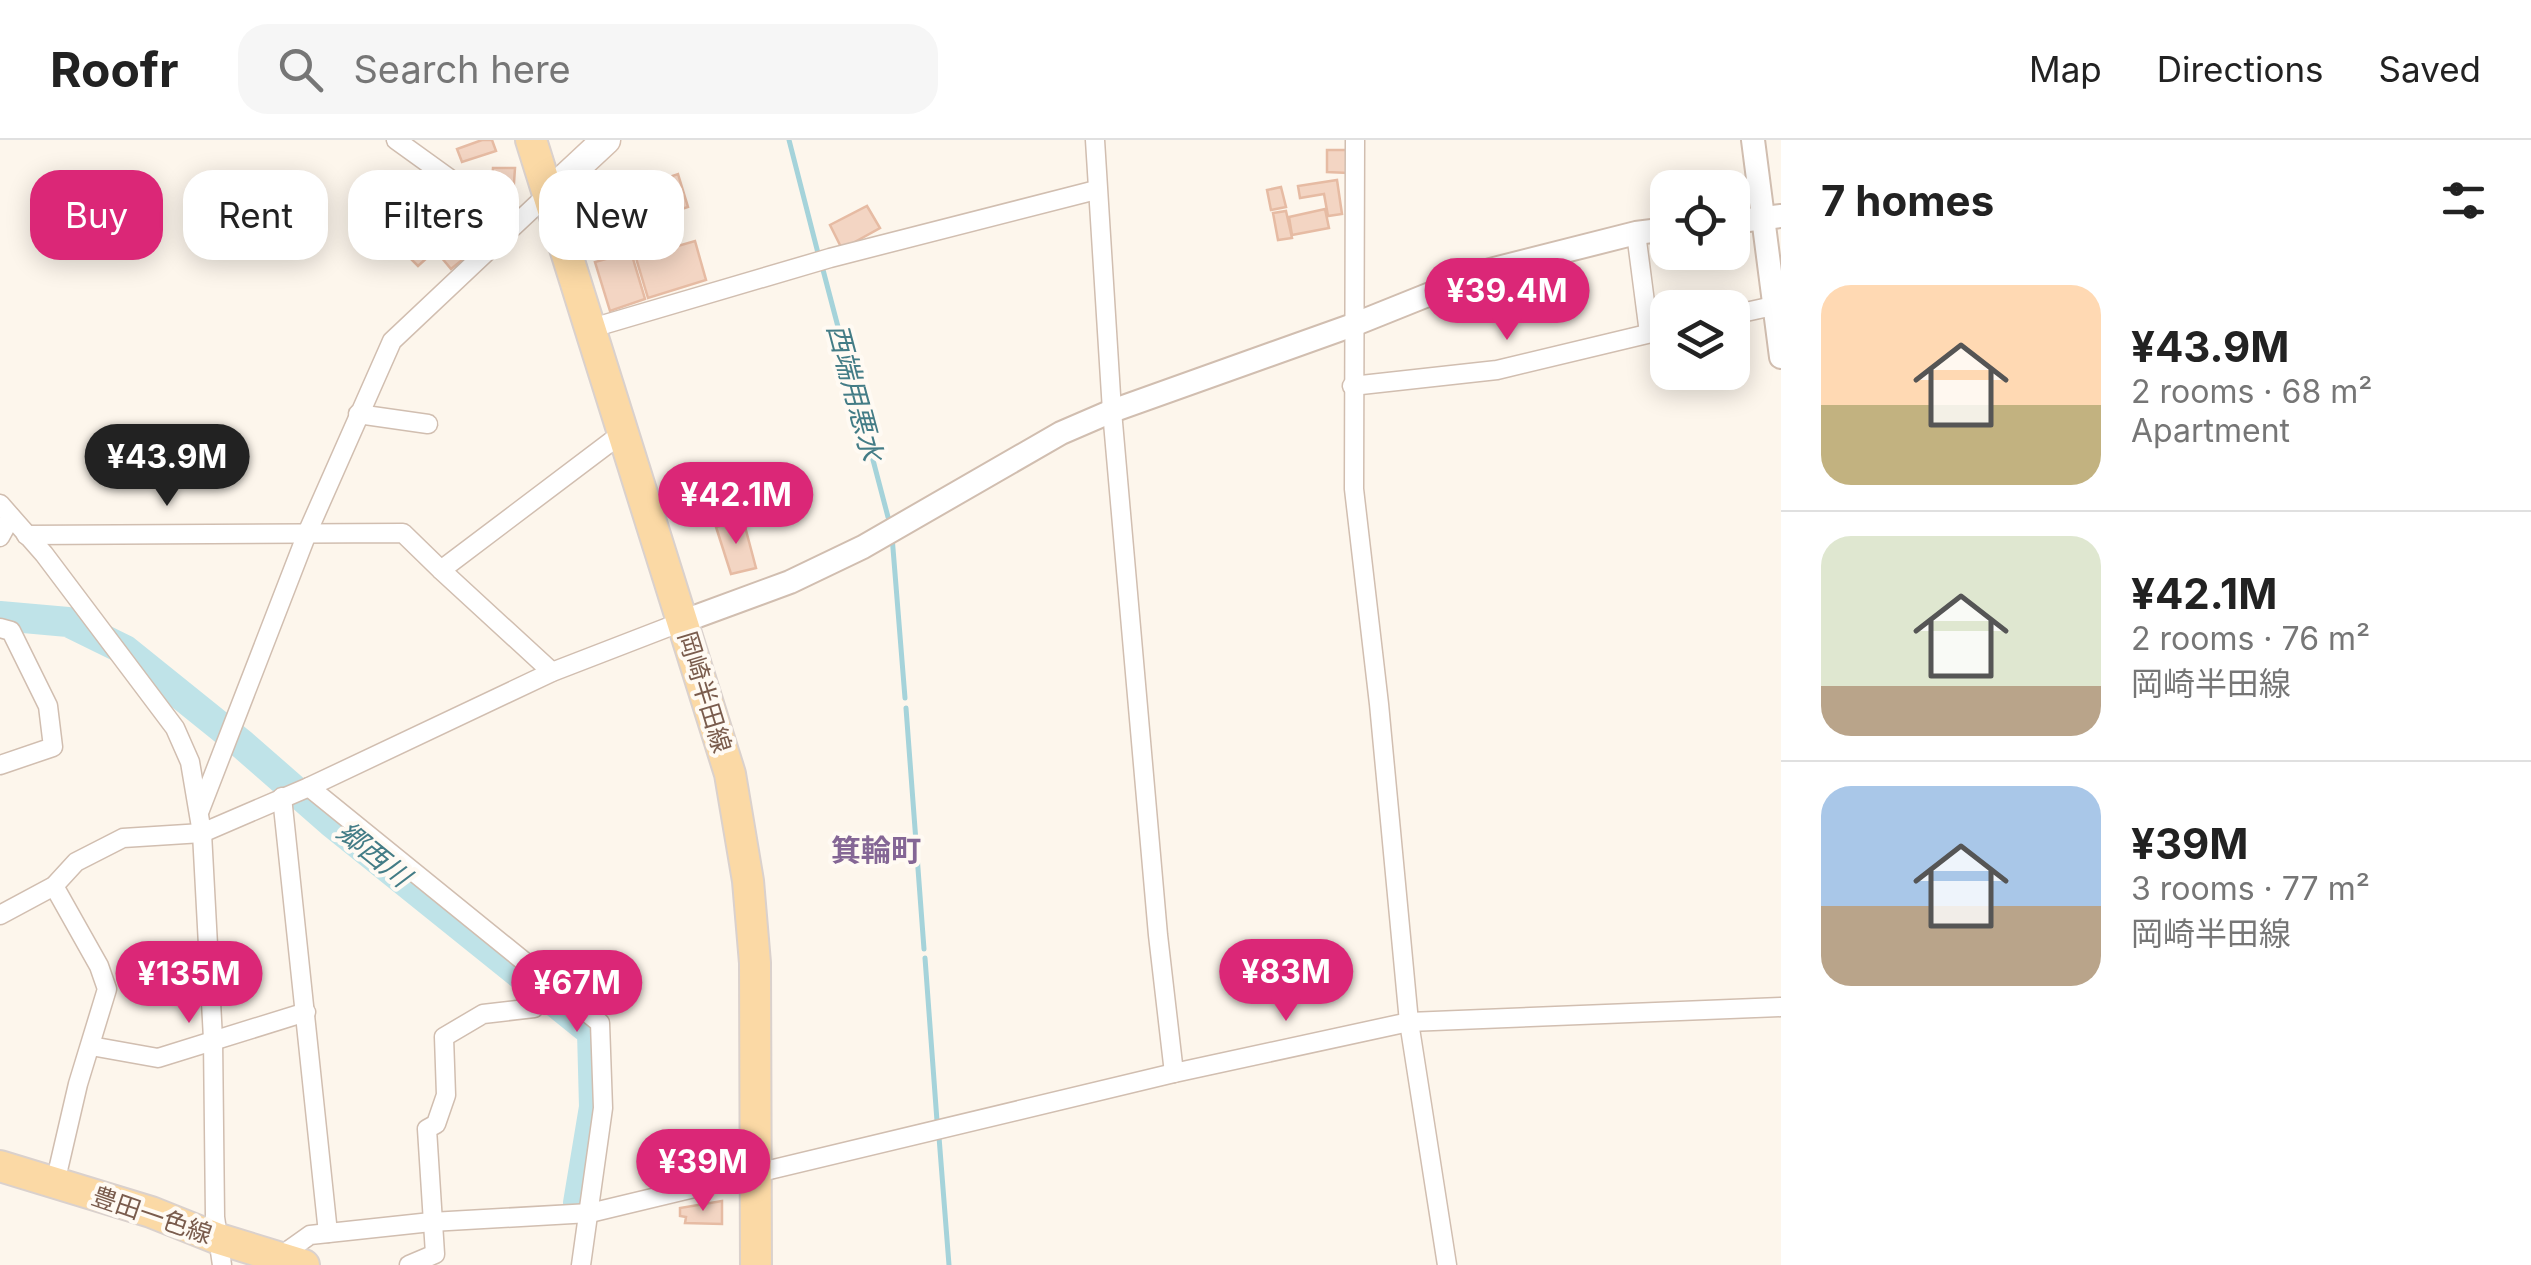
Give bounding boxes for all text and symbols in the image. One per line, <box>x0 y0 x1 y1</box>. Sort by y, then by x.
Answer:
search box <box>238 24 938 114</box>
text: Roofr <box>50 40 178 99</box>
icon: search <box>273 42 328 97</box>
text: Search here <box>353 46 571 92</box>
text: Map <box>2029 48 2102 90</box>
text: Directions <box>2157 48 2324 90</box>
text: Saved <box>2379 48 2481 90</box>
chip: Buy <box>30 170 163 260</box>
chip: Rent <box>183 170 328 260</box>
chip: Filters <box>348 170 519 260</box>
chip: New <box>539 170 684 260</box>
map controls <box>1650 170 1750 390</box>
button: locate <box>1650 170 1750 270</box>
icon: filters <box>2436 173 2491 228</box>
text: 7 homes <box>1821 175 1994 226</box>
pin: ¥39.4M <box>1426 258 1588 343</box>
text: ¥39.4M <box>1447 271 1567 310</box>
button: layers <box>1650 290 1750 390</box>
water label: 西端用悪水 <box>820 320 890 467</box>
text: ¥43.9M <box>2131 321 2289 372</box>
icon: home <box>1901 325 2021 445</box>
text: 2 rooms · 68 m² <box>2131 372 2372 411</box>
text: Apartment <box>2131 411 2290 450</box>
pin: ¥43.9M <box>86 424 248 509</box>
text: ¥43.9M <box>107 437 227 476</box>
pin: ¥42.1M <box>655 462 817 547</box>
text: ¥42.1M <box>680 475 792 514</box>
text: ¥42.1M <box>2131 568 2277 619</box>
icon: home <box>1901 576 2021 696</box>
text: 2 rooms · 76 m² <box>2131 619 2370 658</box>
street label: 岡崎半田線 <box>672 628 738 756</box>
text: 岡崎半田線 <box>2131 664 2291 703</box>
water label: 郷西川 <box>331 814 420 896</box>
text: ¥39M <box>2131 818 2248 869</box>
icon: home <box>1901 826 2021 946</box>
district label: 箕輪町 <box>831 832 921 868</box>
text: 3 rooms · 77 m² <box>2131 869 2370 908</box>
text: 岡崎半田線 <box>2131 914 2291 953</box>
pin: ¥83M <box>1227 939 1345 1024</box>
pin: ¥135M <box>119 941 259 1026</box>
pin: ¥67M <box>518 950 636 1035</box>
text: ¥83M <box>1241 952 1331 991</box>
text: ¥135M <box>138 954 240 993</box>
text: ¥67M <box>533 963 621 1002</box>
pin: ¥39M <box>644 1129 762 1214</box>
text: ¥39M <box>658 1142 748 1181</box>
street label: 豊田一色線 <box>88 1180 216 1250</box>

